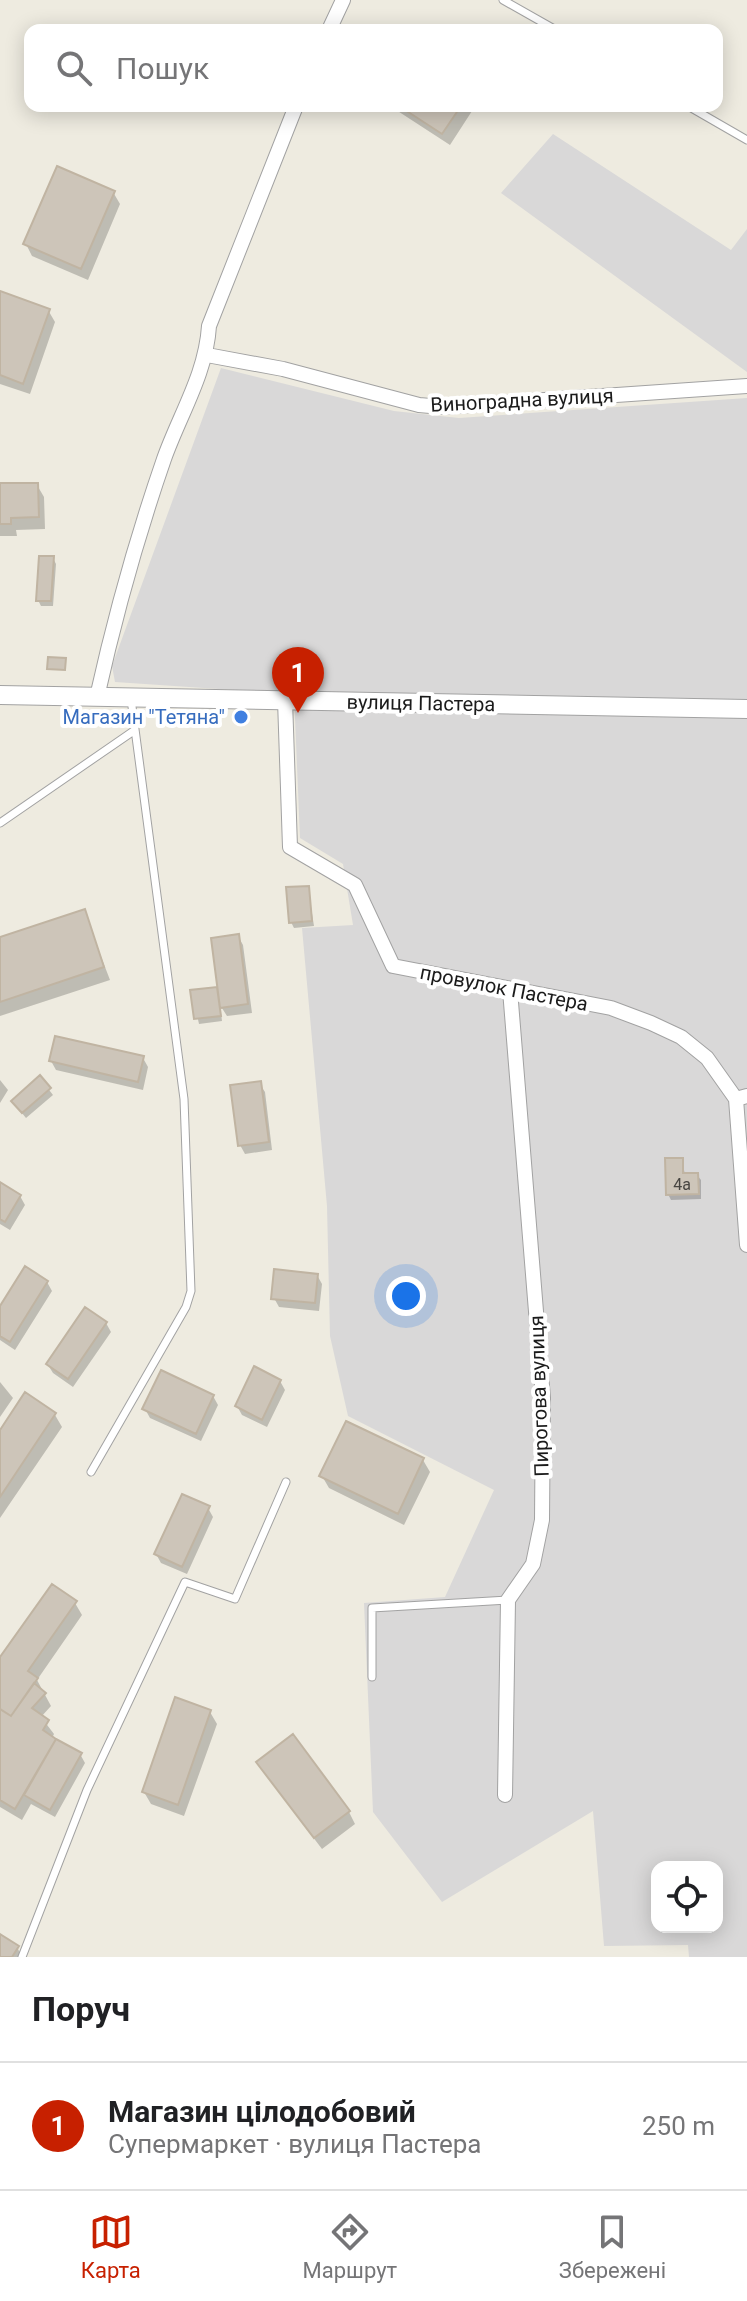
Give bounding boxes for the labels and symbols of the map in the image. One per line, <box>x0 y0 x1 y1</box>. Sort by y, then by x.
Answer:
street label: Виноградна вулиця <box>430 383 614 417</box>
pin: 1 <box>272 647 324 713</box>
street label: вулиця Пастера <box>347 690 495 716</box>
place label: Магазин "Тетяна" <box>63 705 225 729</box>
marker: Магазин "Тетяна" <box>232 708 250 726</box>
street label: провулок Пастера <box>418 960 590 1016</box>
house number: 4а <box>673 1175 691 1194</box>
your location <box>386 1276 426 1316</box>
street label: Пирогова вулиця <box>524 1315 554 1477</box>

